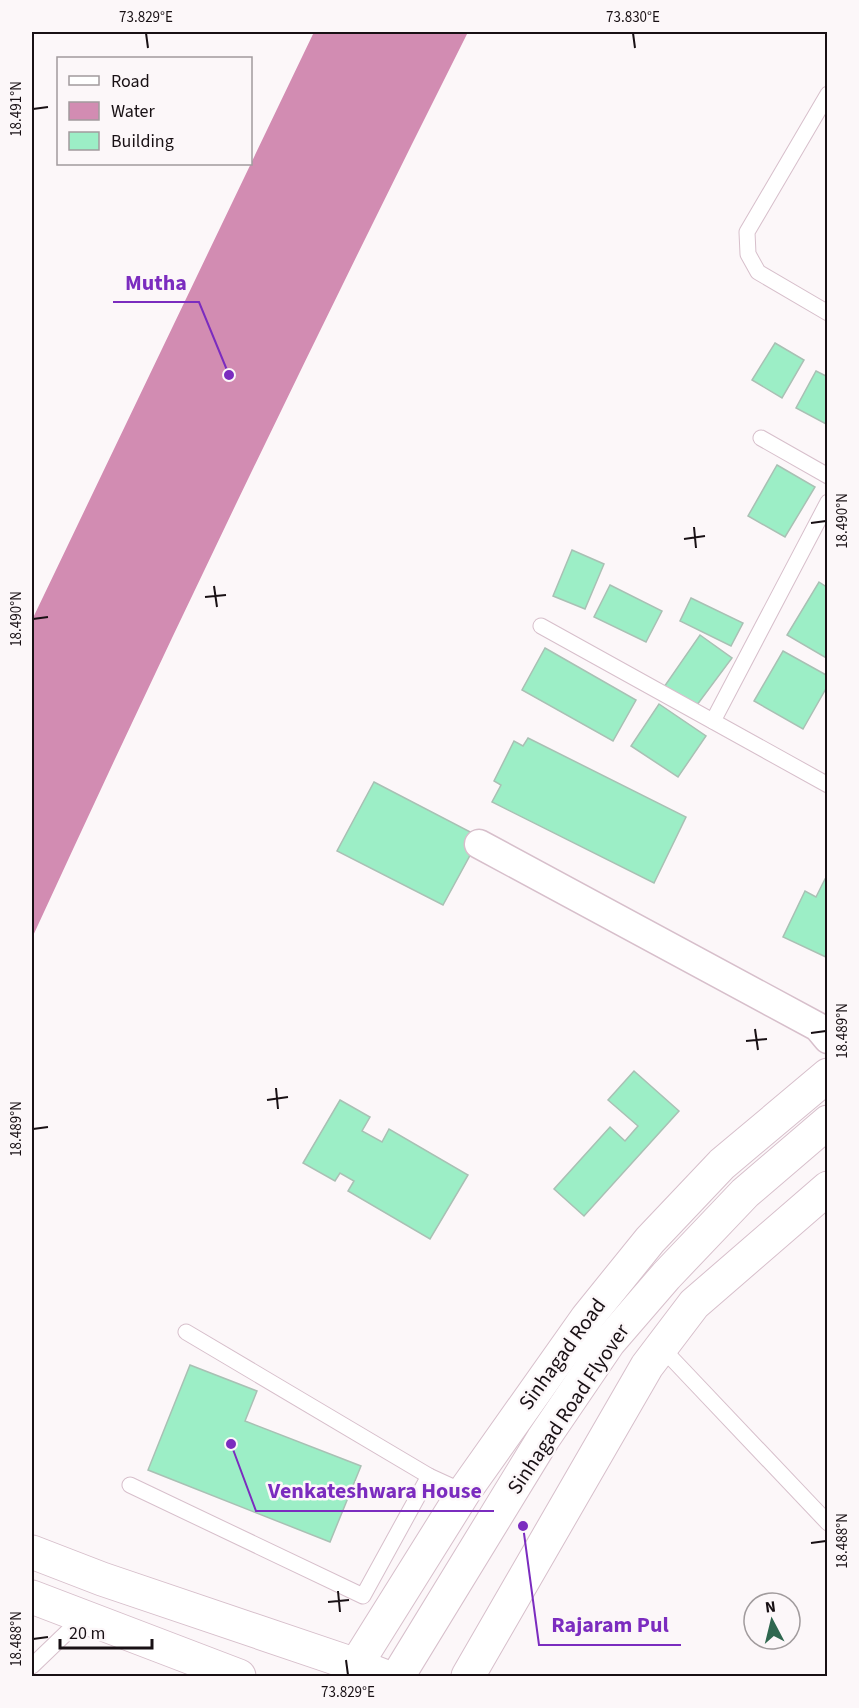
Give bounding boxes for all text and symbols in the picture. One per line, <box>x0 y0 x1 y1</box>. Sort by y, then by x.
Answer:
text: 73.829°E <box>119 7 173 28</box>
text: 73.830°E <box>606 7 660 28</box>
legend <box>57 57 252 165</box>
text: Road <box>111 69 150 94</box>
text: 18.491°N <box>6 81 27 137</box>
text: Water <box>111 99 155 124</box>
text: Building <box>111 129 174 154</box>
callout: Mutha <box>113 262 199 302</box>
text: Mutha <box>125 267 187 299</box>
text: 18.490°N <box>832 493 853 549</box>
text: 18.490°N <box>6 591 27 647</box>
text: 18.489°N <box>832 1003 853 1059</box>
text: 18.489°N <box>6 1101 27 1157</box>
street label: Sinhagad Road <box>511 1292 613 1416</box>
street label: Sinhagad Road Flyover <box>500 1317 637 1500</box>
callout: Venkateshwara House <box>256 1471 494 1511</box>
text: Venkateshwara House <box>267 1475 482 1507</box>
text: 18.488°N <box>832 1513 853 1569</box>
north arrow <box>742 1591 802 1651</box>
text: N <box>764 1596 777 1619</box>
callout: Rajaram Pul <box>539 1605 681 1645</box>
text: Rajaram Pul <box>551 1609 669 1641</box>
text: 18.488°N <box>6 1611 27 1667</box>
scale bar <box>60 1612 152 1650</box>
text: 20 m <box>69 1621 105 1646</box>
text: 73.829°E <box>321 1682 375 1703</box>

